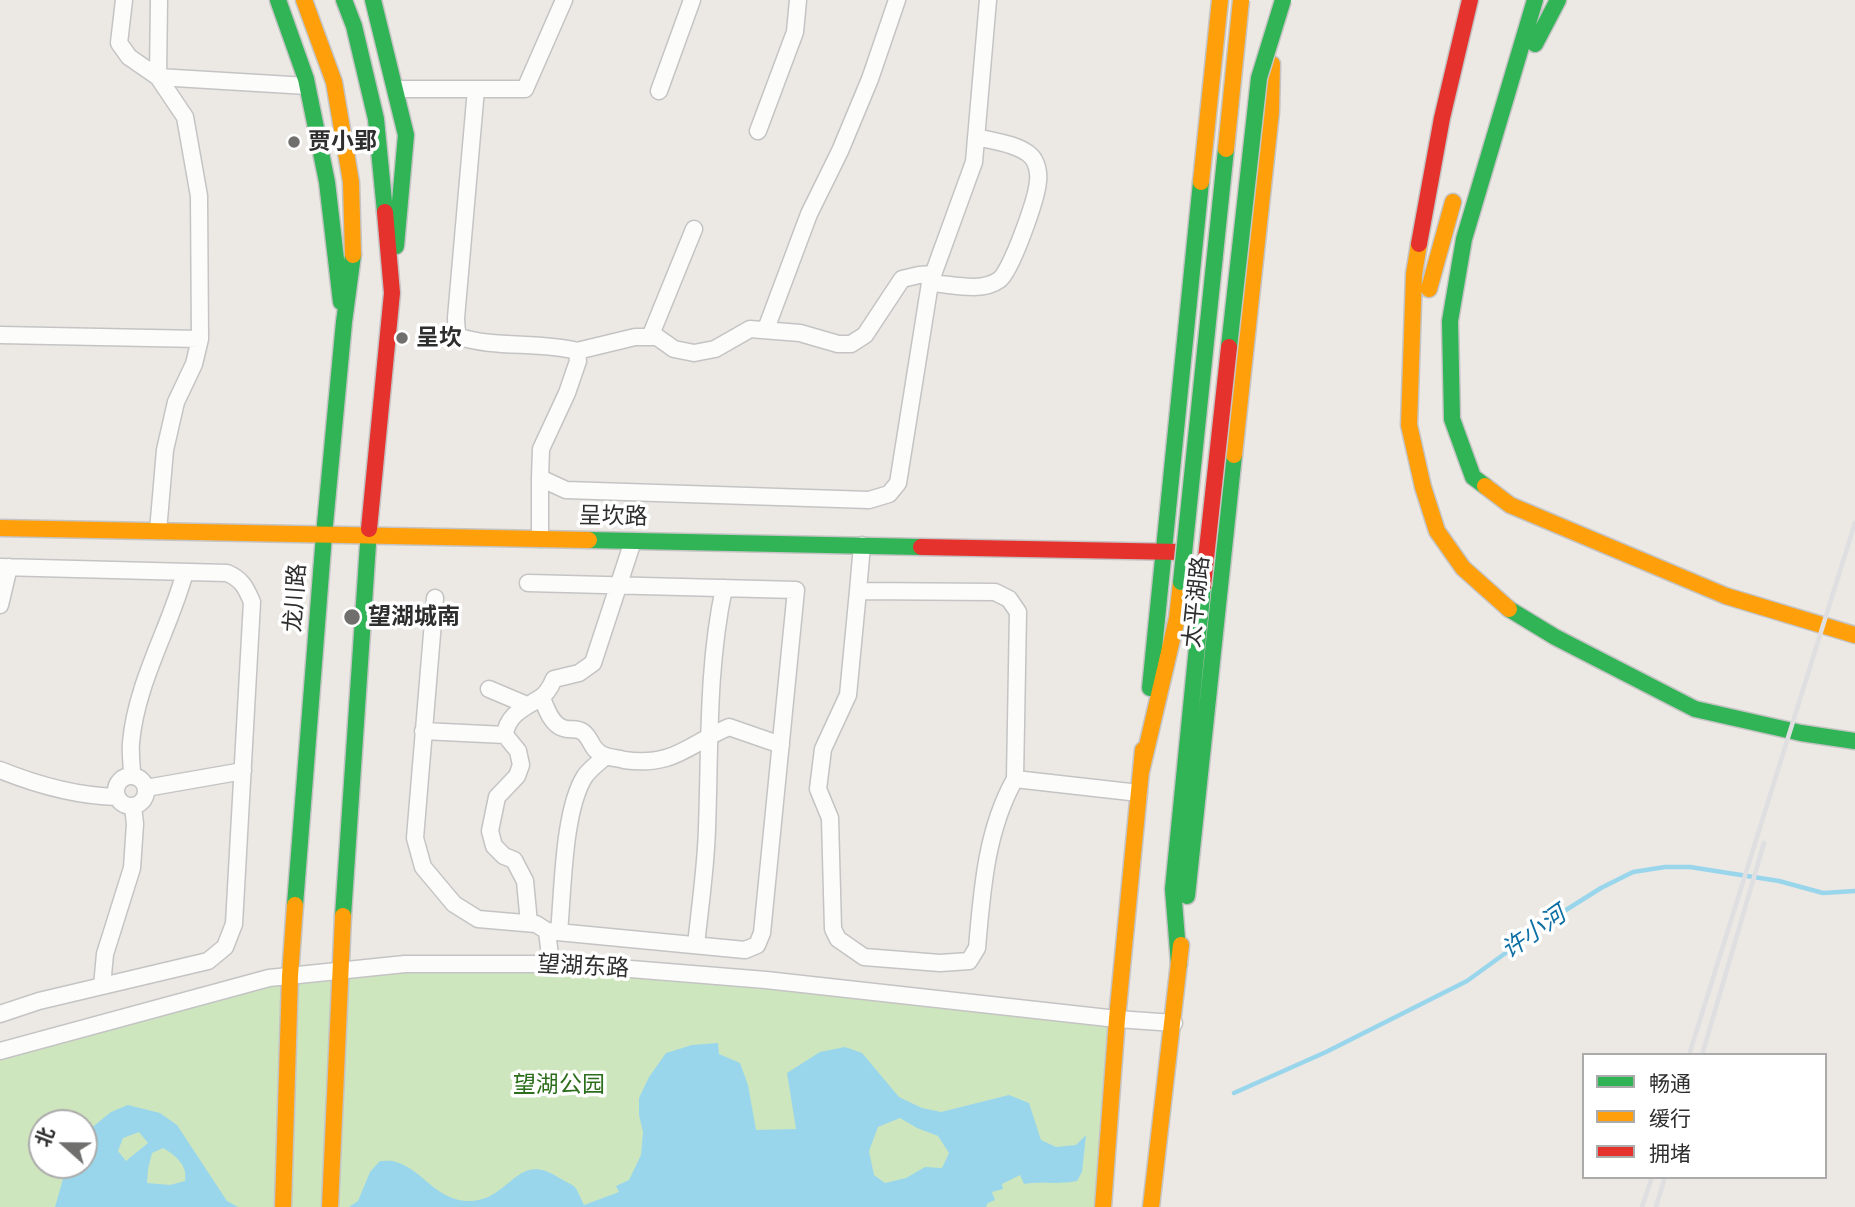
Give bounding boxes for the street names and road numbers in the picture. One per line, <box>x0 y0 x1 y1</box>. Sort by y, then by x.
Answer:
street label: 呈坎路 <box>578 503 648 531</box>
street label: 太平湖路 <box>1178 555 1216 649</box>
street label: 龙川路 <box>280 563 312 633</box>
street label: 望湖东路 <box>536 951 630 983</box>

